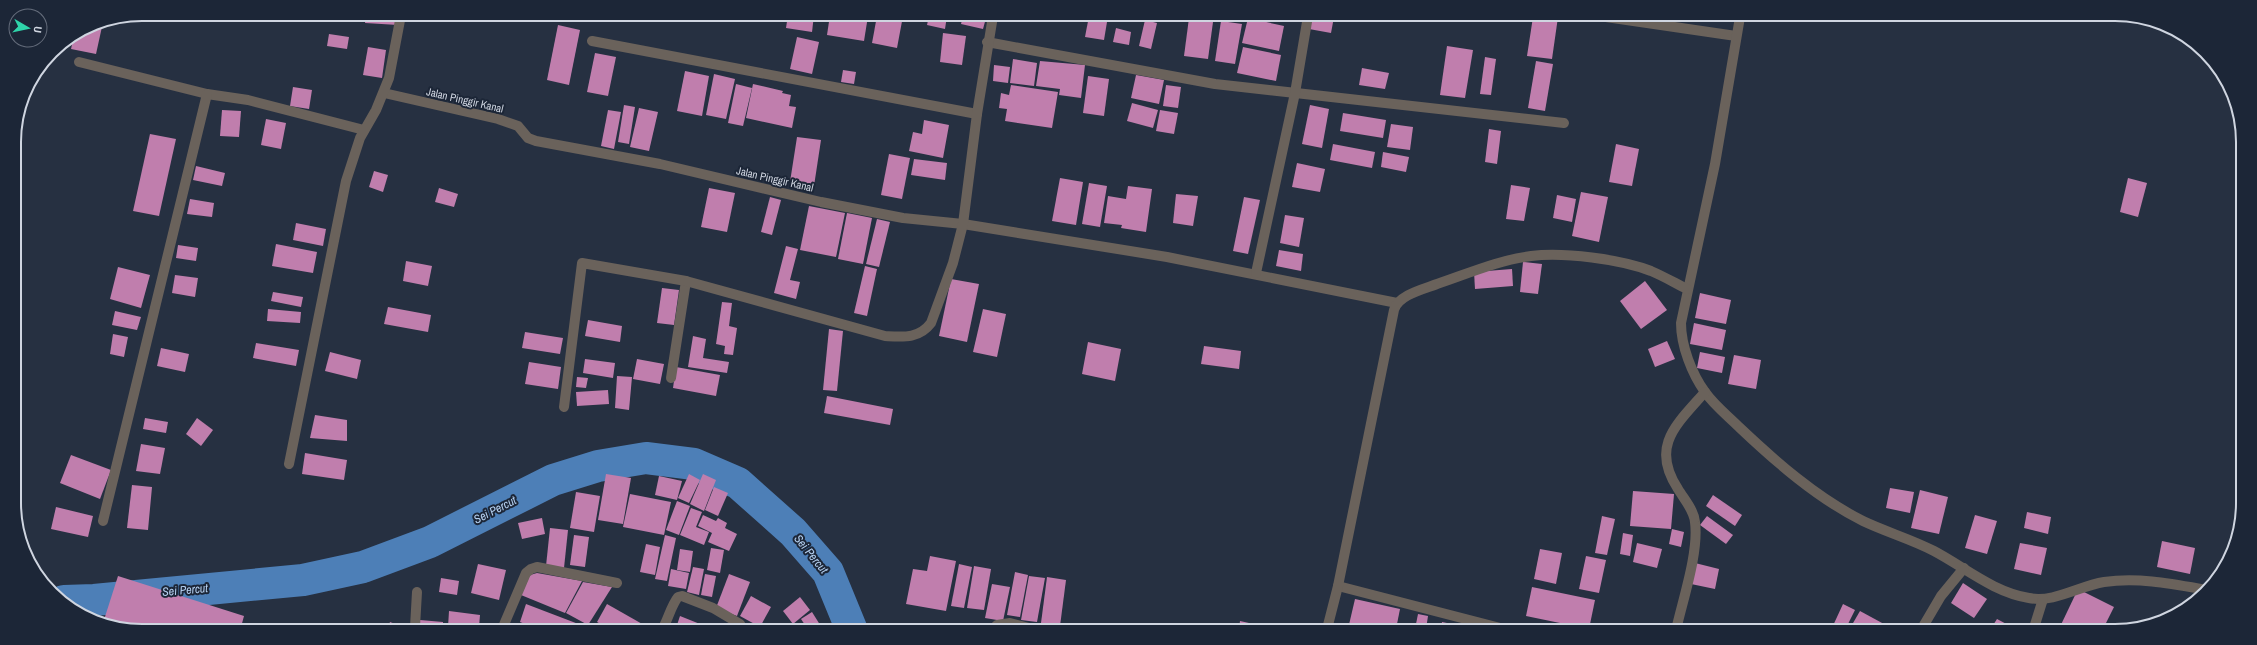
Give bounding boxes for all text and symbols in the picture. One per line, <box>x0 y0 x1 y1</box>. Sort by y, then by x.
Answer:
north arrow <box>8 8 48 48</box>
text: U <box>30 25 45 34</box>
street label: Jalan Pinggir Kanal <box>425 84 505 116</box>
street label: Jalan Pinggir Kanal <box>735 163 815 195</box>
water label: Sei Percut <box>471 492 519 528</box>
water label: Sei Percut <box>790 531 832 577</box>
water label: Sei Percut <box>161 580 209 600</box>

